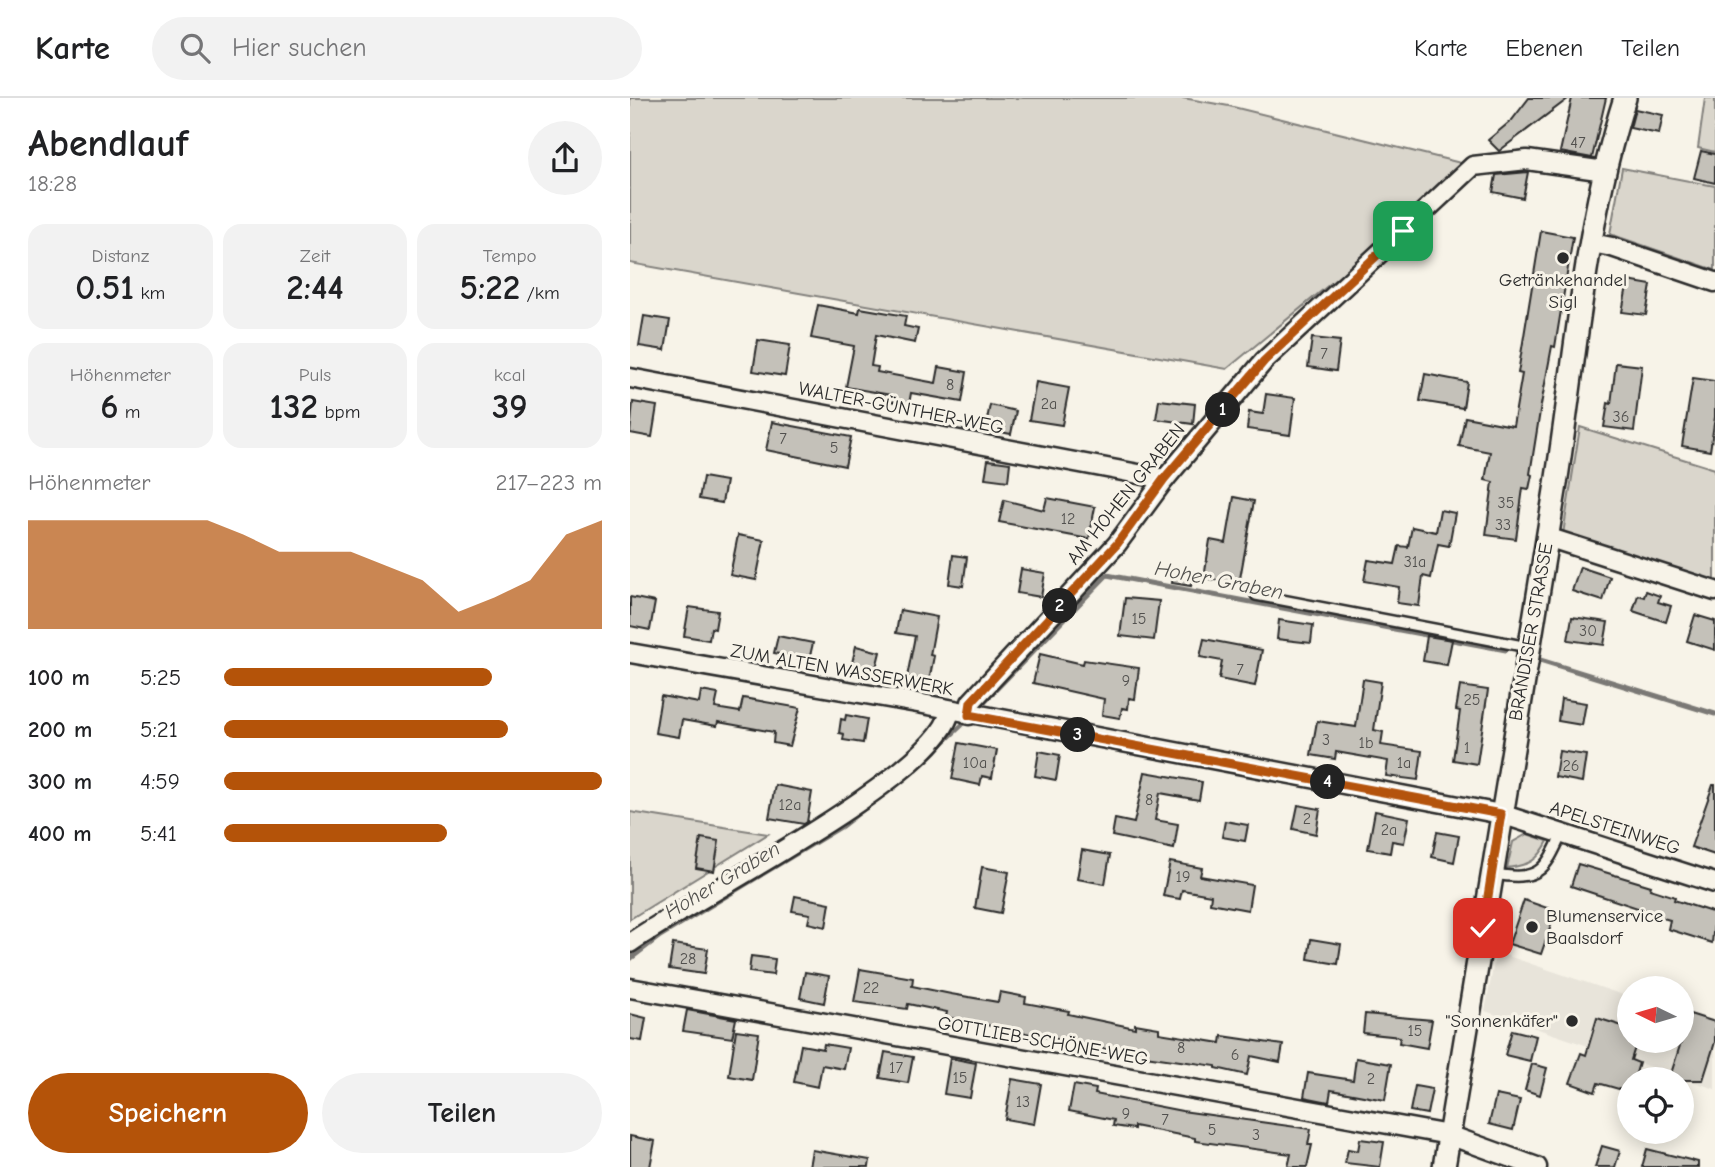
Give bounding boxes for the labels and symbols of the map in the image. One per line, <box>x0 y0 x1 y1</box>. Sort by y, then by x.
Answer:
house number: 47 <box>1570 134 1586 152</box>
pin <box>1373 201 1433 261</box>
marker: Getränkehandel Sigl <box>1555 250 1571 266</box>
place label: Getränkehandel Sigl <box>1499 269 1627 313</box>
house number: 7 <box>1320 345 1328 363</box>
house number: 8 <box>946 376 954 394</box>
street label: WALTER-GÜNTHER-WEG <box>796 377 1006 439</box>
pin: 1 <box>1206 392 1240 428</box>
house number: 2a <box>1041 395 1057 413</box>
house number: 36 <box>1613 408 1629 426</box>
street label: AM HOHEN GRABEN <box>1062 419 1190 569</box>
house number: 7 <box>779 430 787 448</box>
house number: 5 <box>830 439 838 457</box>
house number: 35 <box>1498 494 1514 512</box>
house number: 12 <box>1061 510 1075 528</box>
house number: 33 <box>1495 516 1511 534</box>
street label: BRANDISER STRASSE <box>1505 541 1557 723</box>
house number: 31a <box>1404 553 1426 571</box>
water label: Hoher Graben <box>1153 556 1285 604</box>
pin: 2 <box>1042 588 1078 624</box>
house number: 15 <box>1131 610 1147 628</box>
house number: 30 <box>1579 622 1597 640</box>
street label: ZUM ALTEN WASSERWERK <box>729 640 955 700</box>
house number: 7 <box>1236 661 1244 679</box>
house number: 9 <box>1122 672 1130 690</box>
house number: 25 <box>1463 691 1481 709</box>
pin: 3 <box>1060 718 1096 752</box>
house number: 3 <box>1322 731 1330 749</box>
house number: 1b <box>1359 734 1373 752</box>
house number: 1 <box>1464 739 1470 757</box>
house number: 10a <box>963 754 987 772</box>
house number: 1a <box>1397 754 1411 772</box>
house number: 26 <box>1562 757 1580 775</box>
pin: 4 <box>1310 764 1346 800</box>
house number: 8 <box>1145 791 1153 809</box>
house number: 12a <box>779 796 801 814</box>
street label: APELSTEINWEG <box>1547 797 1683 859</box>
house number: 2 <box>1303 810 1311 828</box>
house number: 2a <box>1381 821 1397 839</box>
water label: Hoher Graben <box>660 836 784 924</box>
house number: 19 <box>1176 868 1190 886</box>
pin <box>1453 898 1513 958</box>
place label: Blumenservice Baalsdorf <box>1546 905 1663 949</box>
marker: Blumenservice Baalsdorf <box>1524 919 1540 935</box>
house number: 28 <box>680 950 696 968</box>
north arrow <box>1617 976 1694 1054</box>
house number: 22 <box>863 979 879 997</box>
place label: "Sonnenkäfer" <box>1445 1010 1558 1032</box>
street label: GOTTLIEB-SCHÖNE-WEG <box>936 1012 1150 1070</box>
marker: "Sonnenkäfer" <box>1564 1013 1580 1029</box>
house number: 15 <box>1407 1022 1423 1040</box>
house number: 8 <box>1177 1039 1185 1057</box>
house number: 6 <box>1231 1046 1239 1064</box>
house number: 17 <box>889 1059 903 1077</box>
house number: 15 <box>952 1069 968 1087</box>
house number: 2 <box>1367 1070 1375 1088</box>
house number: 13 <box>1016 1093 1030 1111</box>
house number: 9 <box>1122 1105 1130 1123</box>
house number: 7 <box>1161 1111 1169 1129</box>
house number: 5 <box>1208 1121 1216 1139</box>
house number: 3 <box>1252 1126 1260 1144</box>

